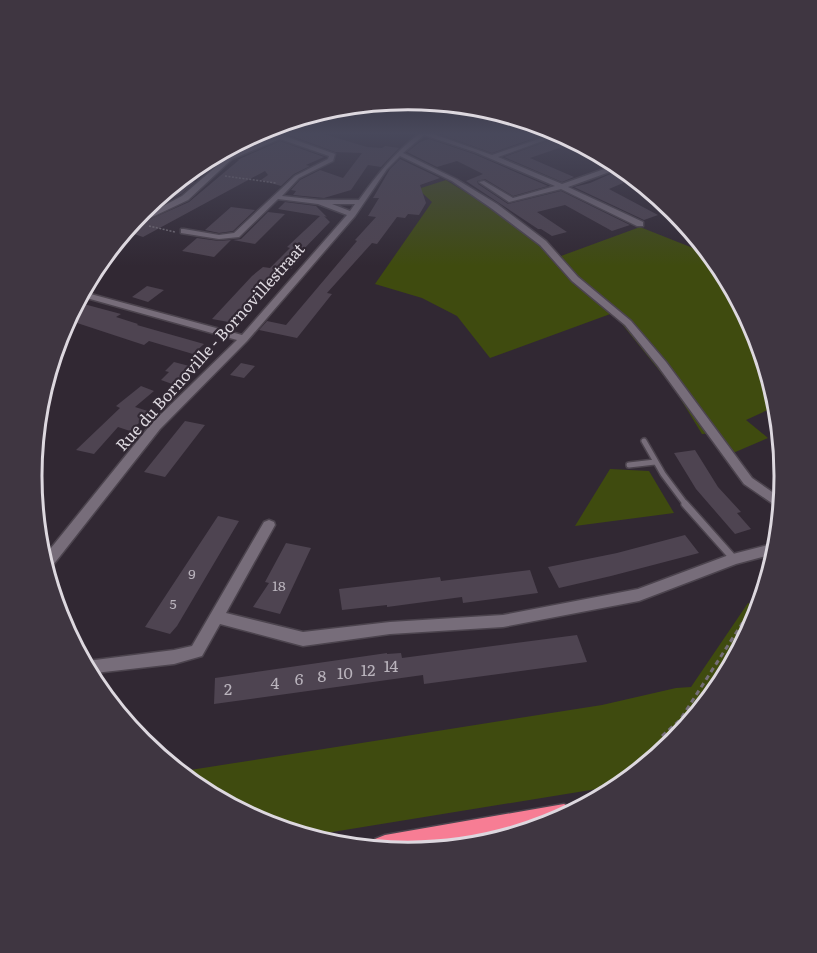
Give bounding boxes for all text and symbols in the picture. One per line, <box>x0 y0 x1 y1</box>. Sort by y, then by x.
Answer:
street label: Rue du Bornoville - Bornovillestraat <box>109 237 310 456</box>
house number: 9 <box>188 563 196 583</box>
house number: 18 <box>272 575 286 595</box>
house number: 5 <box>169 593 177 613</box>
house number: 14 <box>384 653 399 677</box>
house number: 12 <box>361 657 375 681</box>
house number: 10 <box>337 660 353 684</box>
house number: 8 <box>318 663 327 687</box>
house number: 6 <box>295 666 304 690</box>
house number: 4 <box>271 670 280 694</box>
house number: 2 <box>224 676 232 700</box>

